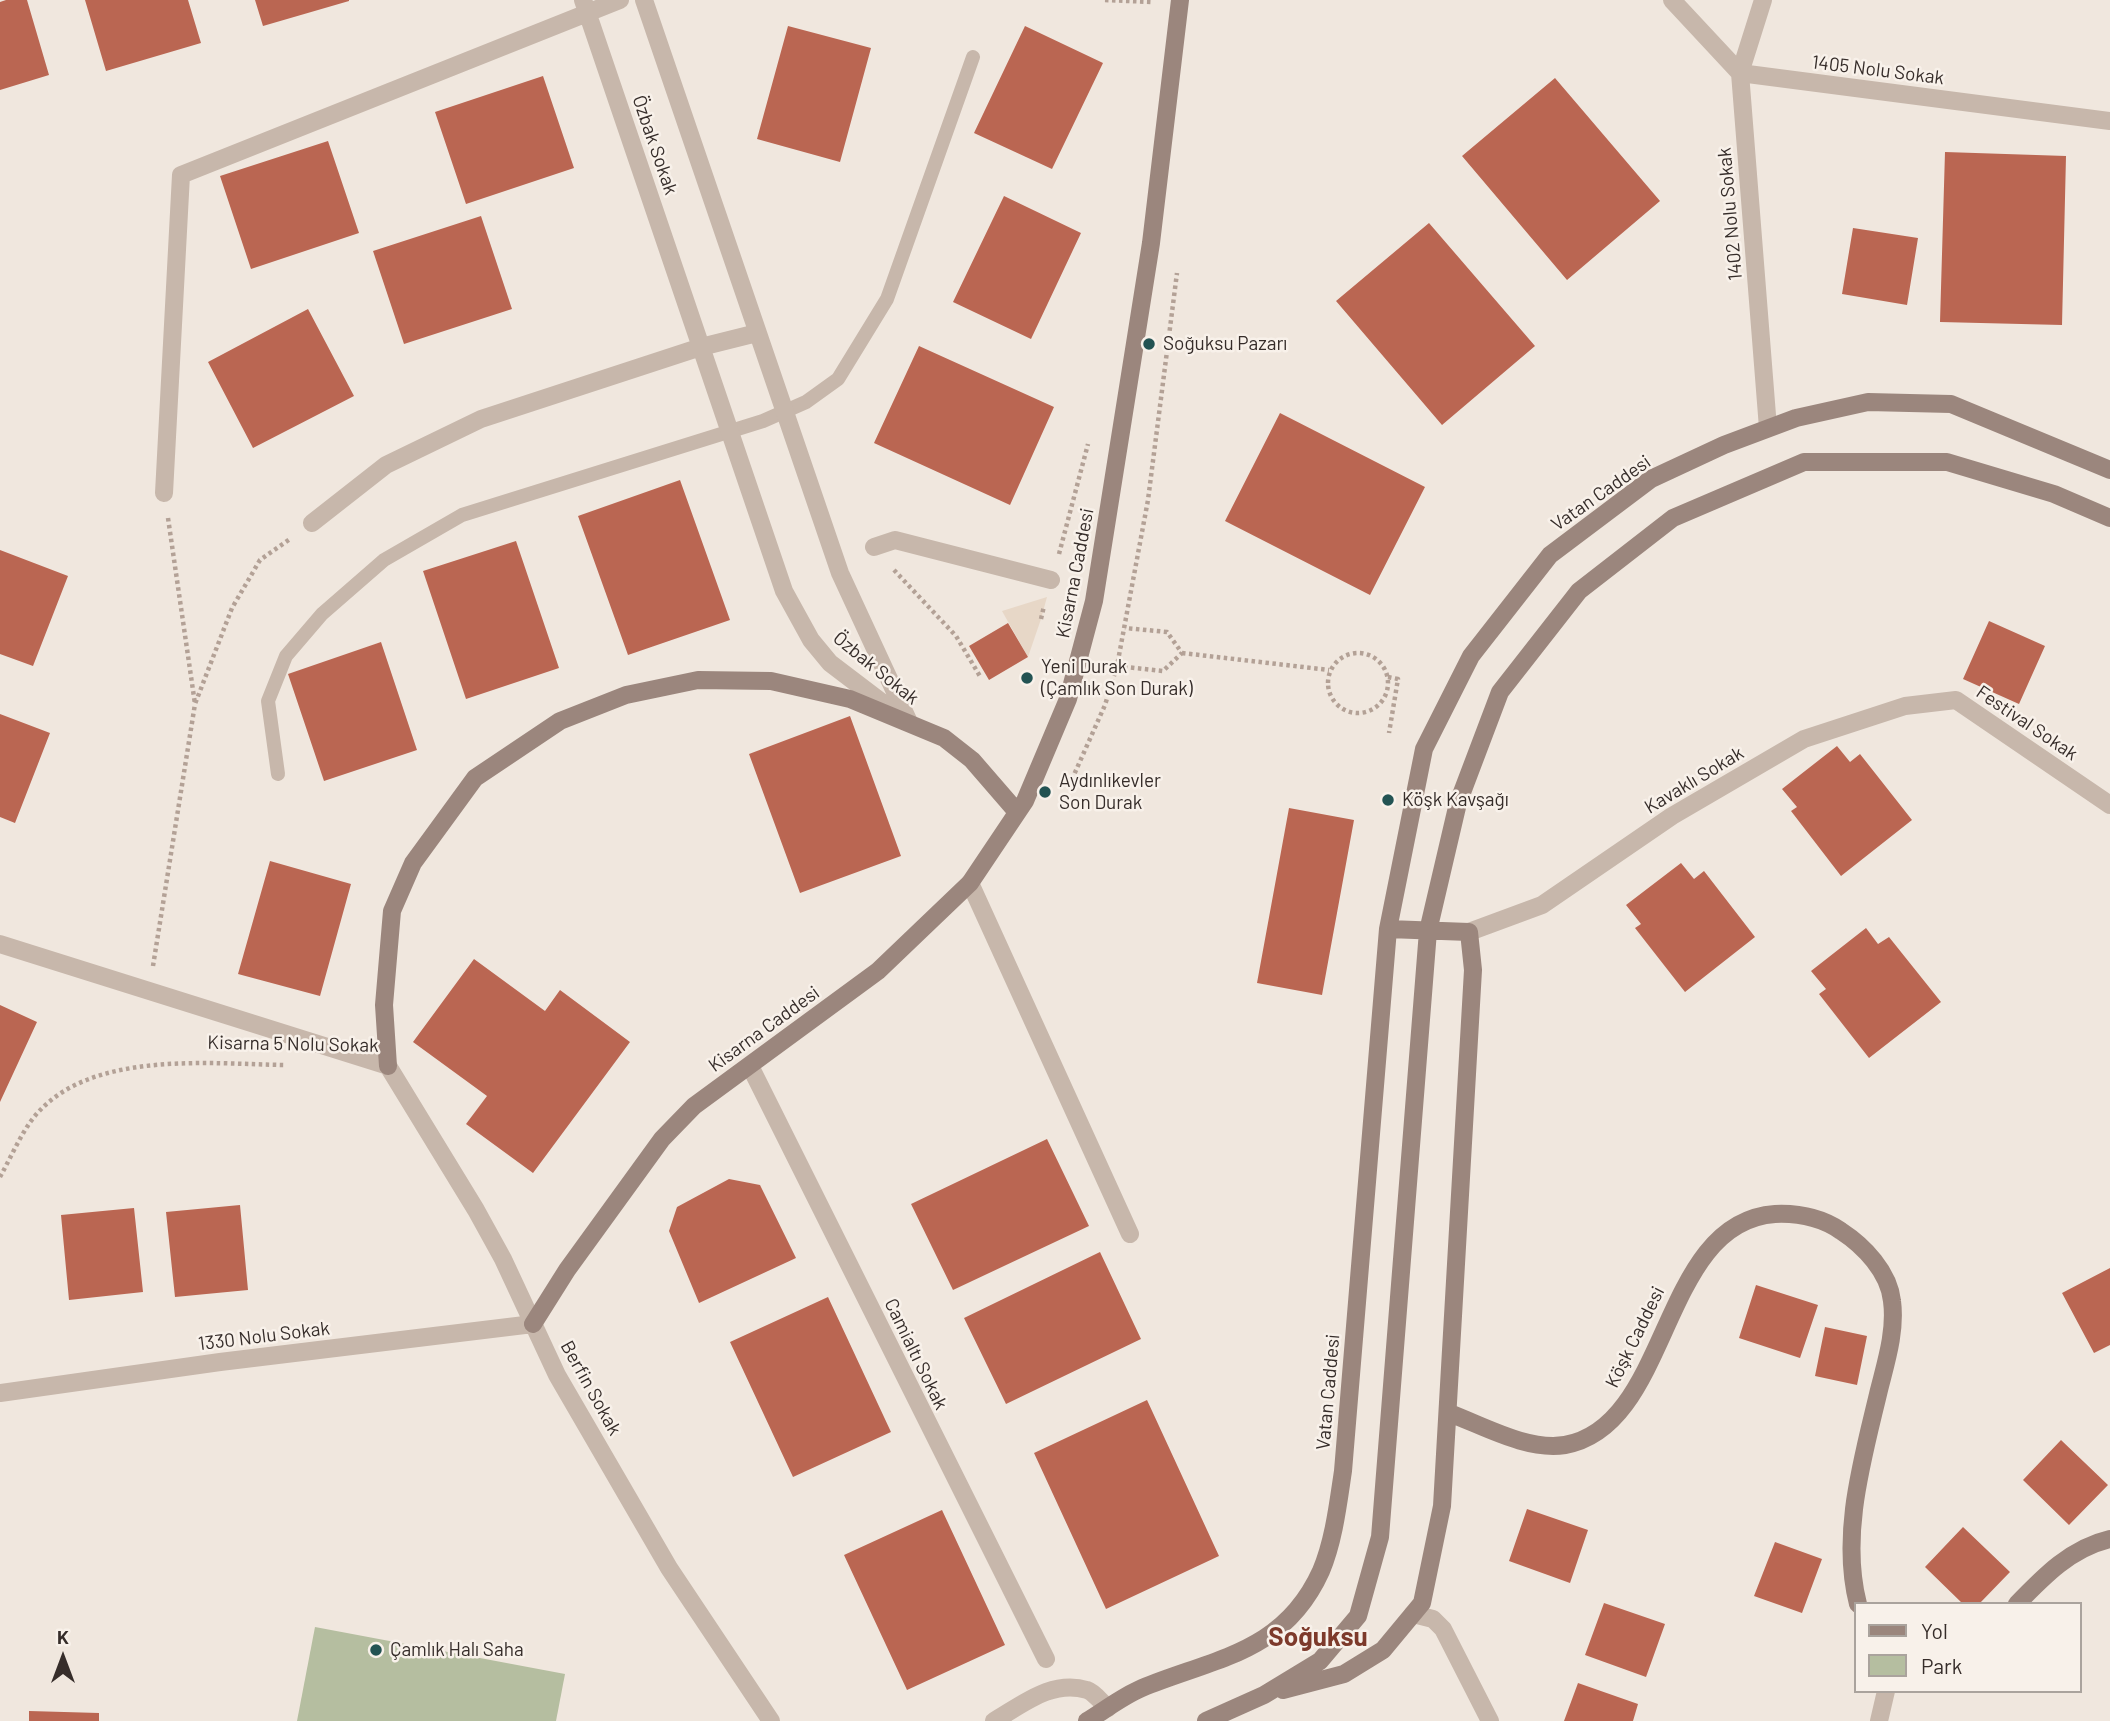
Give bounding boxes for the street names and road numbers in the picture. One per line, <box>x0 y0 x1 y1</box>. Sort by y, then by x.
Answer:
street label: 1405 Nolu Sokak <box>1811 51 1945 89</box>
street label: Özbak Sokak <box>627 92 683 198</box>
street label: 1402 Nolu Sokak <box>1713 147 1747 281</box>
street label: Vatan Caddesi <box>1547 450 1655 536</box>
street label: Kisarna Caddesi <box>1051 506 1099 640</box>
street label: Özbak Sokak <box>829 627 923 709</box>
street label: Festival Sokak <box>1972 681 2082 765</box>
street label: Kavaklı Sokak <box>1640 742 1748 818</box>
street label: Kisarna Caddesi <box>704 981 824 1077</box>
street label: Kisarna 5 Nolu Sokak <box>207 1031 379 1057</box>
street label: Köşk Caddesi <box>1601 1283 1669 1391</box>
street label: Camialtı Sokak <box>879 1295 953 1413</box>
street label: 1330 Nolu Sokak <box>197 1317 331 1355</box>
street label: Vatan Caddesi <box>1312 1333 1344 1451</box>
street label: Berfin Sokak <box>556 1337 626 1439</box>

